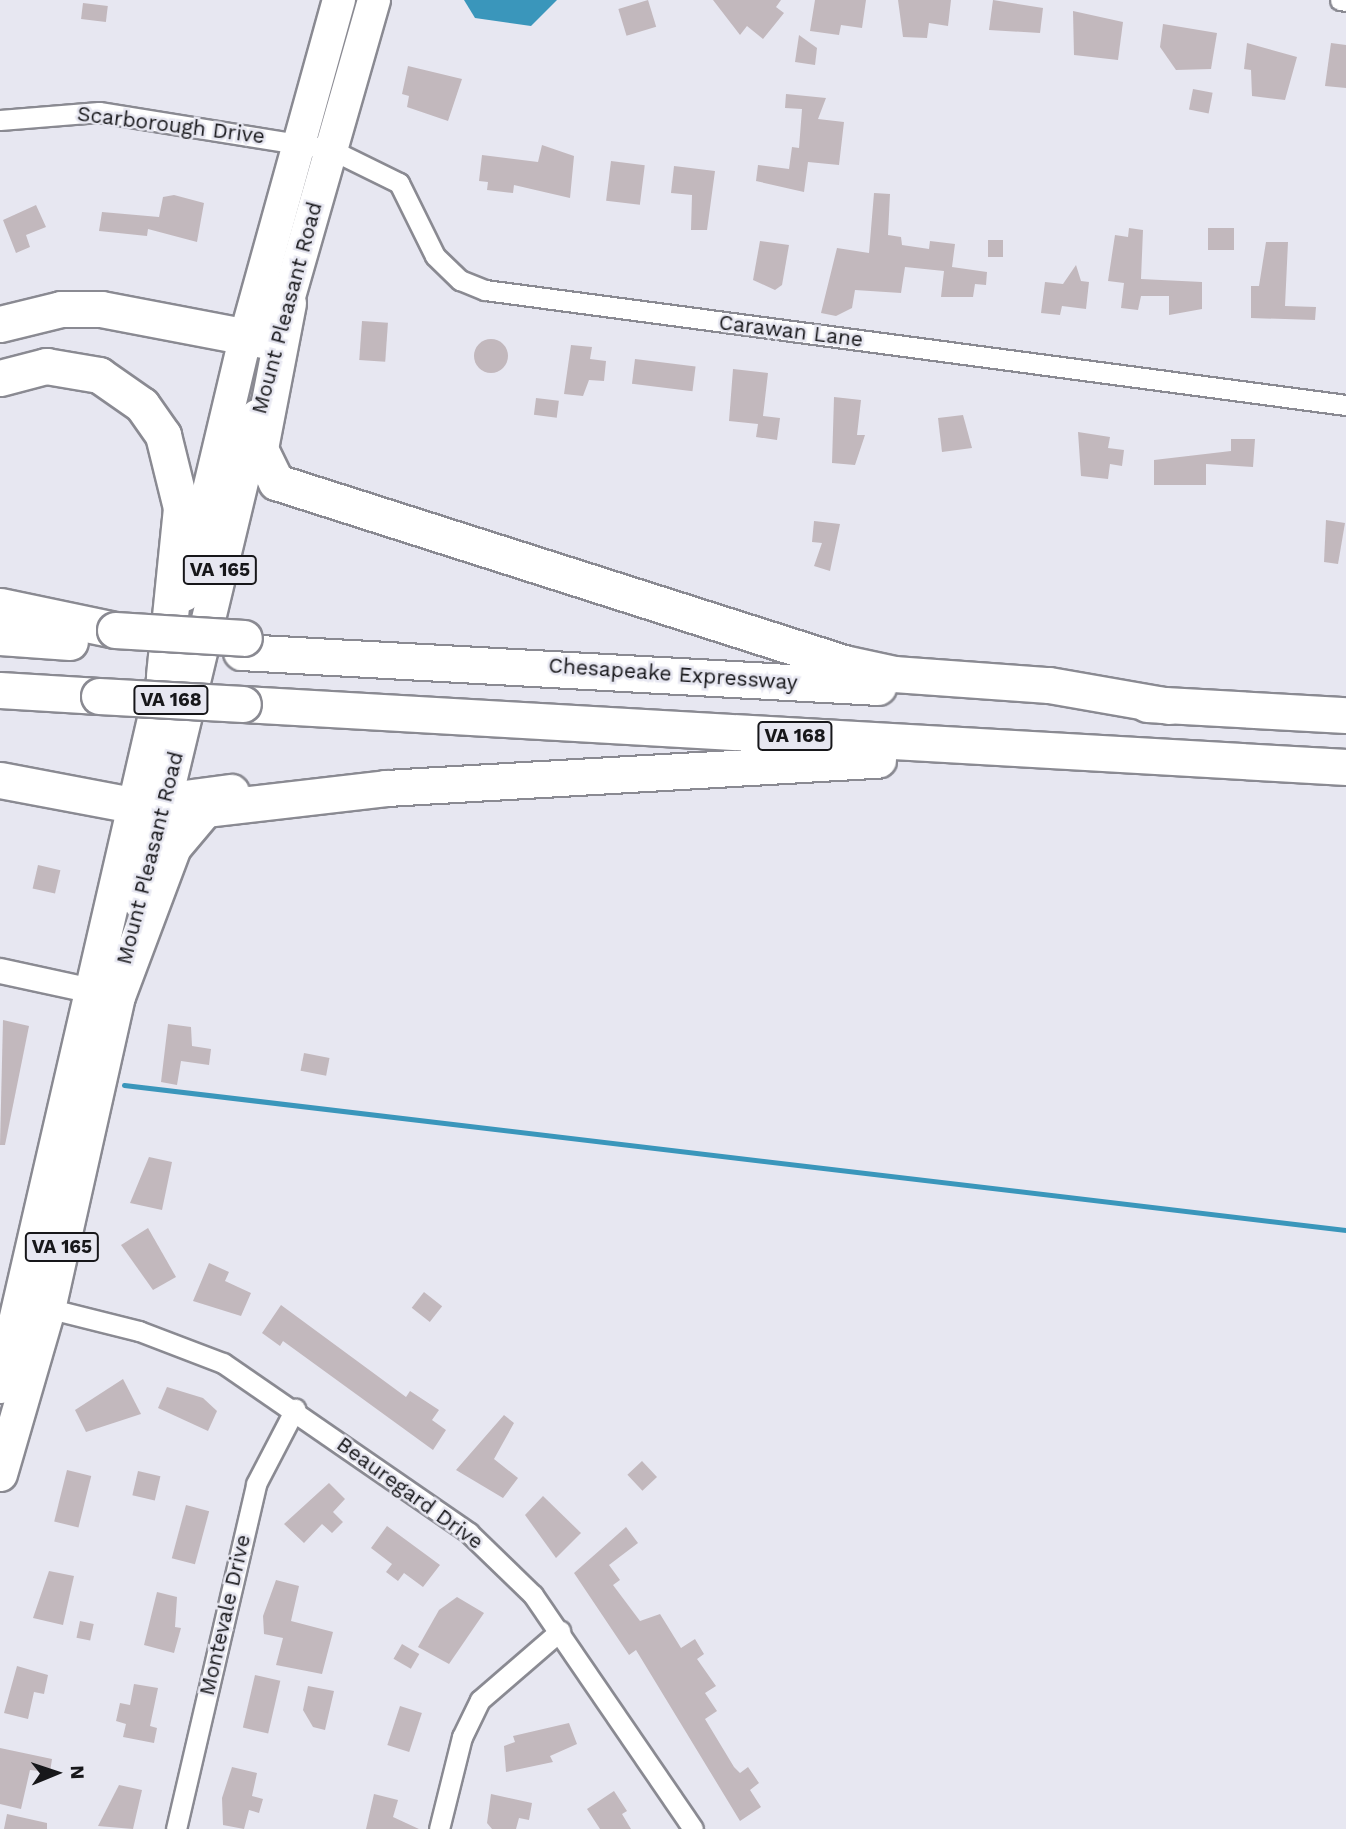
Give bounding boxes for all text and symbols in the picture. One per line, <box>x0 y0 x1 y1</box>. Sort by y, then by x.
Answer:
street label: Scarborough Drive <box>76 101 266 149</box>
street label: Mount Pleasant Road <box>247 199 327 417</box>
street label: Carawan Lane <box>717 310 865 352</box>
road number: VA 165 <box>182 554 258 586</box>
street label: Chesapeake Expressway <box>548 653 798 695</box>
road number: VA 168 <box>132 684 210 716</box>
road number: VA 168 <box>756 720 834 751</box>
street label: Mount Pleasant Road <box>111 749 189 967</box>
road number: VA 165 <box>24 1232 100 1262</box>
street label: Beauregard Drive <box>332 1431 488 1555</box>
street label: Montevale Drive <box>194 1532 256 1698</box>
north arrow <box>21 1738 91 1808</box>
text: N <box>66 1765 89 1780</box>

